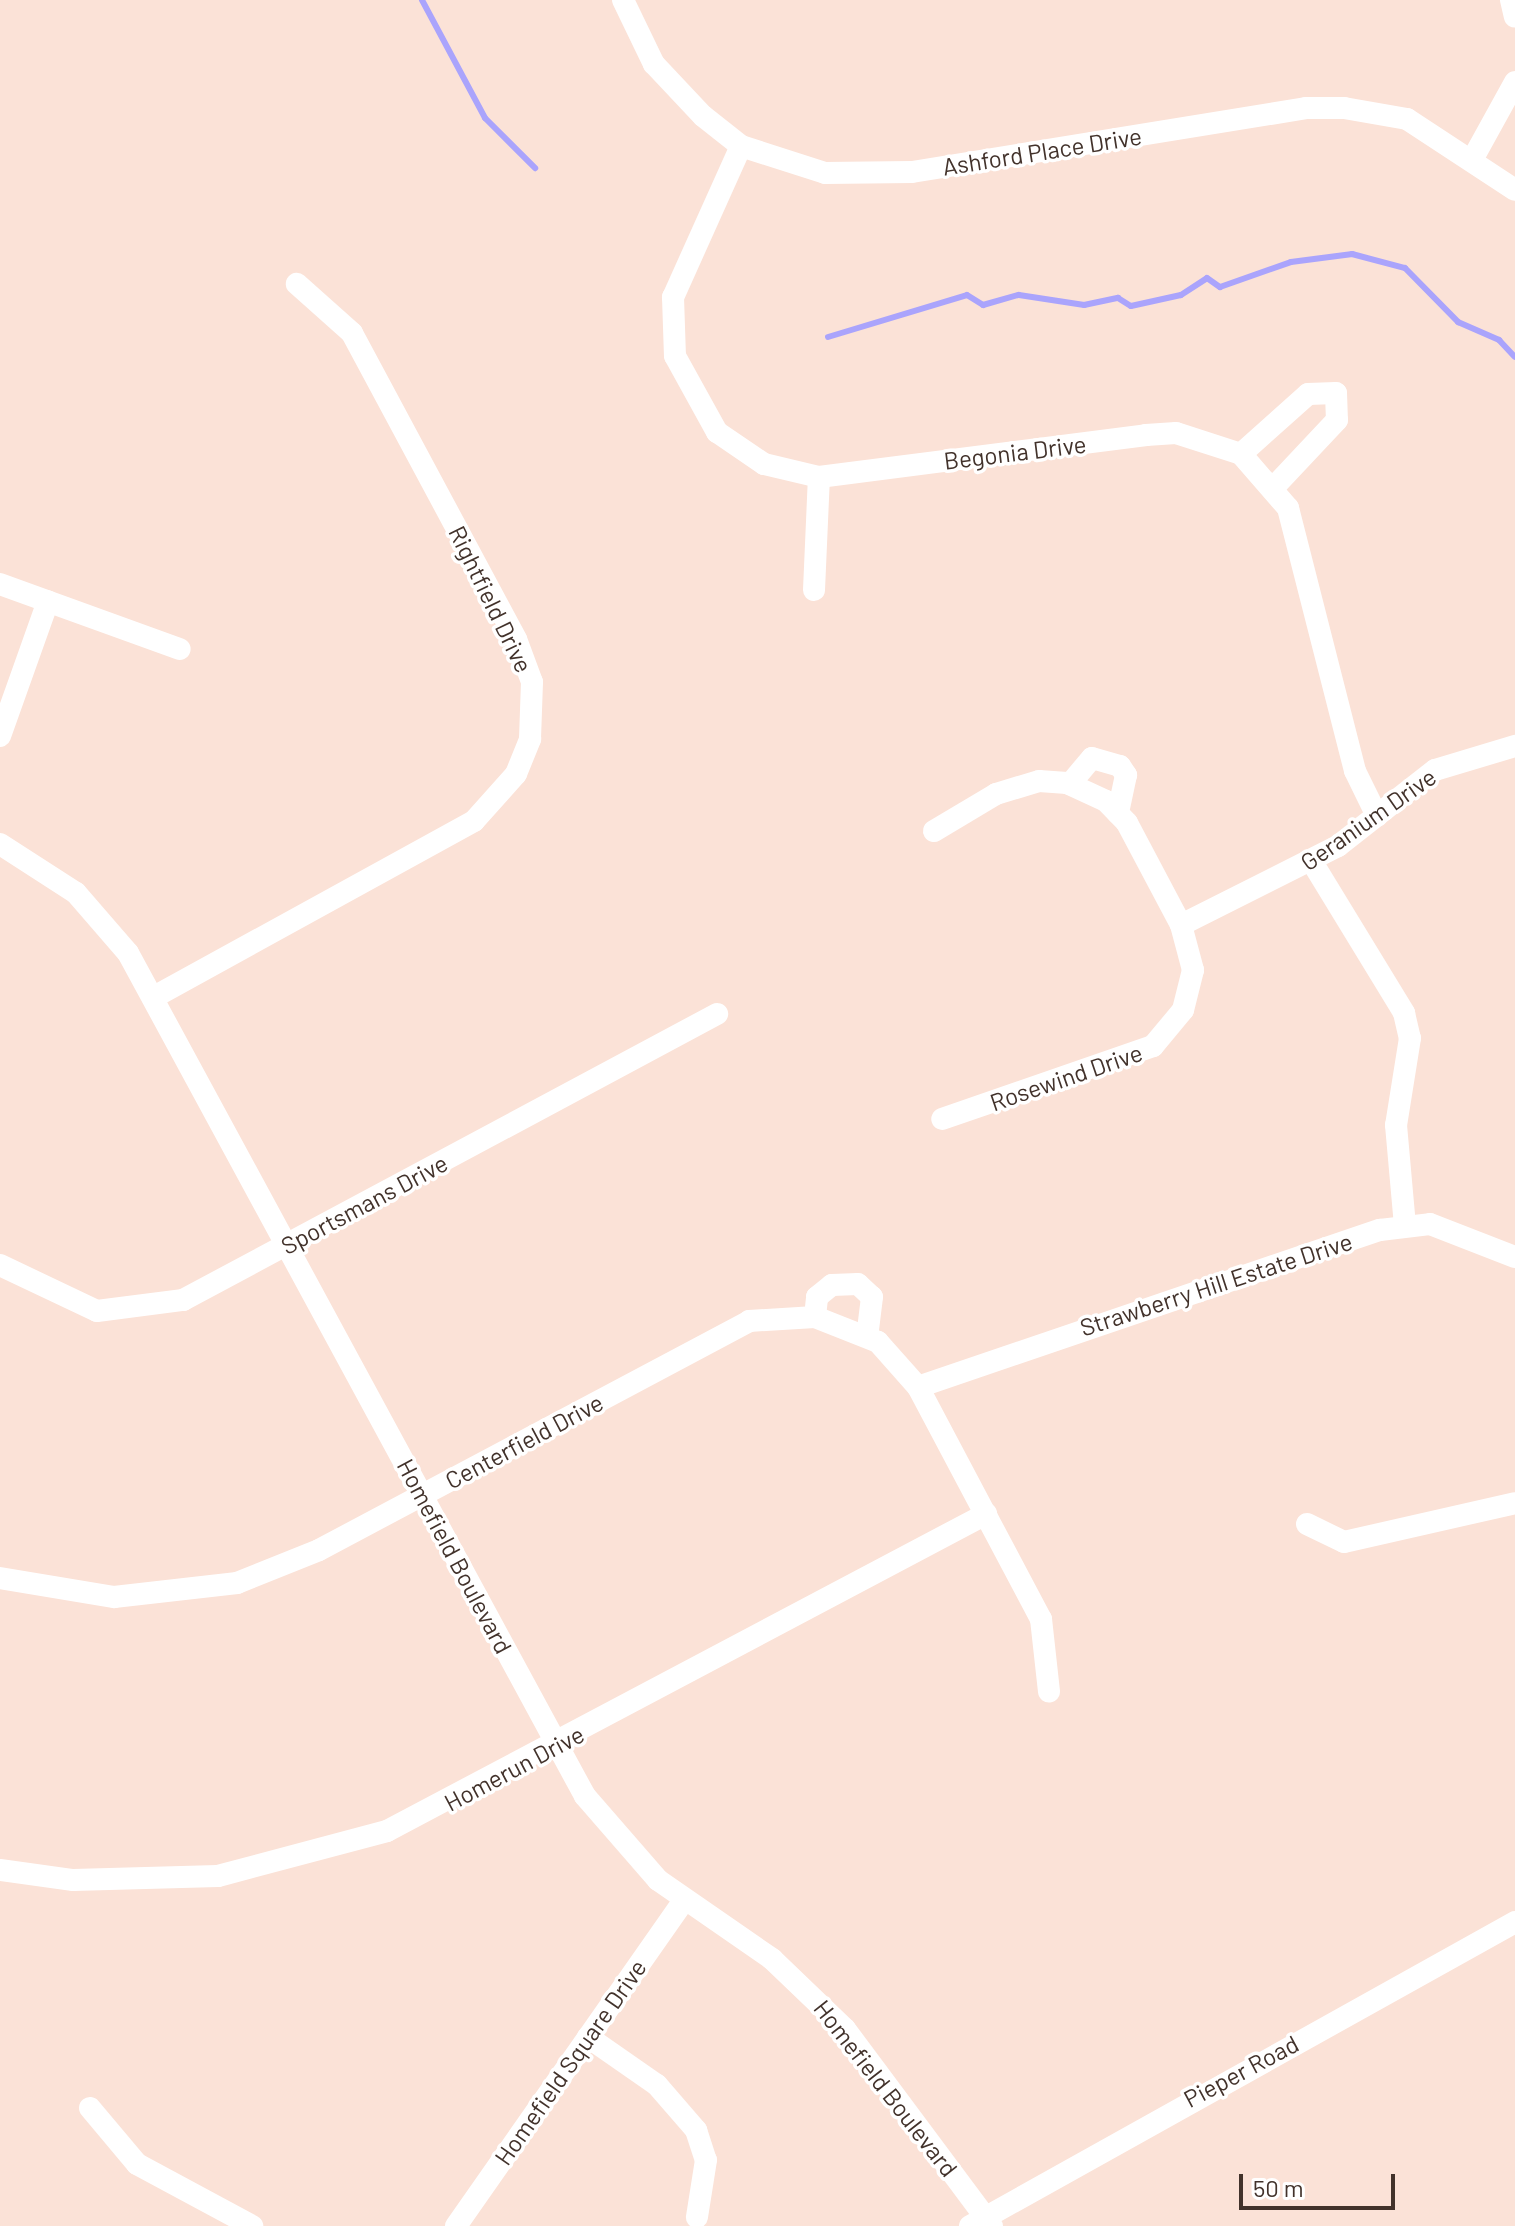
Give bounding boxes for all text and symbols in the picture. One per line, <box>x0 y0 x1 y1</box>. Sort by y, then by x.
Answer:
street label: Ashford Place Drive <box>940 121 1144 181</box>
street label: Begonia Drive <box>942 429 1088 475</box>
street label: Rightfield Drive <box>443 521 539 677</box>
street label: Geranium Drive <box>1295 762 1441 876</box>
street label: Rosewind Drive <box>986 1037 1146 1117</box>
street label: Sportsmans Drive <box>276 1148 452 1260</box>
street label: Strawberry Hill Estate Drive <box>1076 1226 1356 1342</box>
street label: Centerfield Drive <box>440 1387 608 1495</box>
street label: Homefield Boulevard <box>392 1454 518 1658</box>
street label: Homerun Drive <box>439 1719 589 1817</box>
street label: Homefield Square Drive <box>488 1954 652 2170</box>
street label: Homefield Boulevard <box>808 1994 964 2182</box>
street label: Pieper Road <box>1179 2029 1303 2113</box>
scale bar <box>1243 2158 1399 2208</box>
text: 50 m <box>1253 2173 1304 2202</box>

